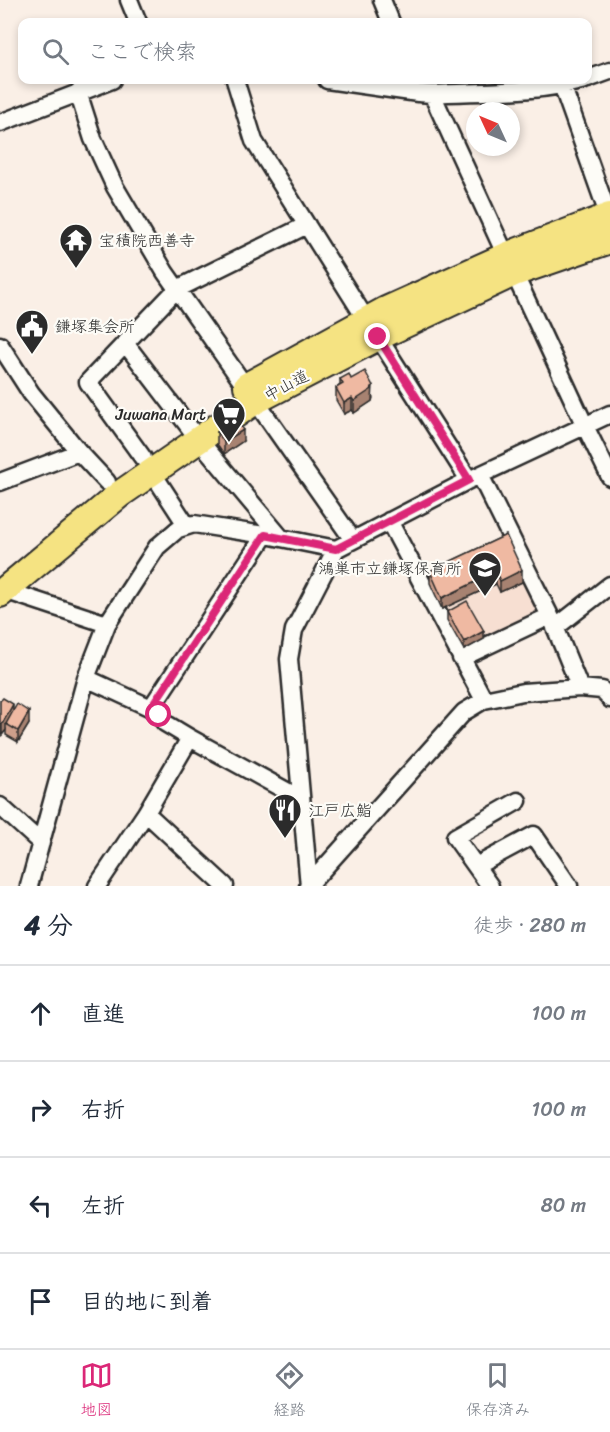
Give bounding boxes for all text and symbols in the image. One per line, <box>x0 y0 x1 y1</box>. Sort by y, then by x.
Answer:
search box <box>18 18 592 84</box>
text: ここで検索 <box>87 32 197 71</box>
icon: search <box>39 35 72 68</box>
north arrow <box>466 102 520 156</box>
temple icon: 宝積院西善寺 <box>58 222 94 269</box>
place label: 宝積院西善寺 <box>99 226 195 255</box>
public building icon: 鎌塚集会所 <box>14 308 50 355</box>
place label: 鎌塚集会所 <box>55 312 135 341</box>
route end <box>364 323 390 349</box>
street label: 中山道 <box>258 361 314 410</box>
supermarket icon: Juwana Mart <box>211 396 247 443</box>
place label: Juwana Mart <box>114 400 206 429</box>
school or university icon: 鴻巣市立鎌塚保育所 <box>467 550 503 597</box>
place label: 鴻巣市立鎌塚保育所 <box>318 554 462 583</box>
route start <box>145 701 171 727</box>
restaurant icon: 江戸広鮨 <box>267 792 303 839</box>
place label: 江戸広鮨 <box>308 796 372 825</box>
text: 4 分 <box>24 902 73 948</box>
text: 徒歩 · 280 m <box>473 908 586 943</box>
text: 直進 <box>81 994 125 1033</box>
text: 100 m <box>532 996 586 1031</box>
icon: ahead <box>24 997 57 1030</box>
text: 右折 <box>81 1090 125 1129</box>
text: 100 m <box>532 1092 586 1127</box>
icon: right <box>24 1093 57 1126</box>
text: 左折 <box>81 1186 125 1225</box>
text: 80 m <box>541 1188 586 1223</box>
icon: left <box>24 1189 57 1222</box>
text: 目的地に到着 <box>81 1282 213 1321</box>
icon: arrive <box>24 1285 57 1318</box>
tab: 地図 <box>80 1359 113 1424</box>
tab: 経路 <box>273 1359 306 1424</box>
tab: 保存済み <box>466 1359 530 1424</box>

